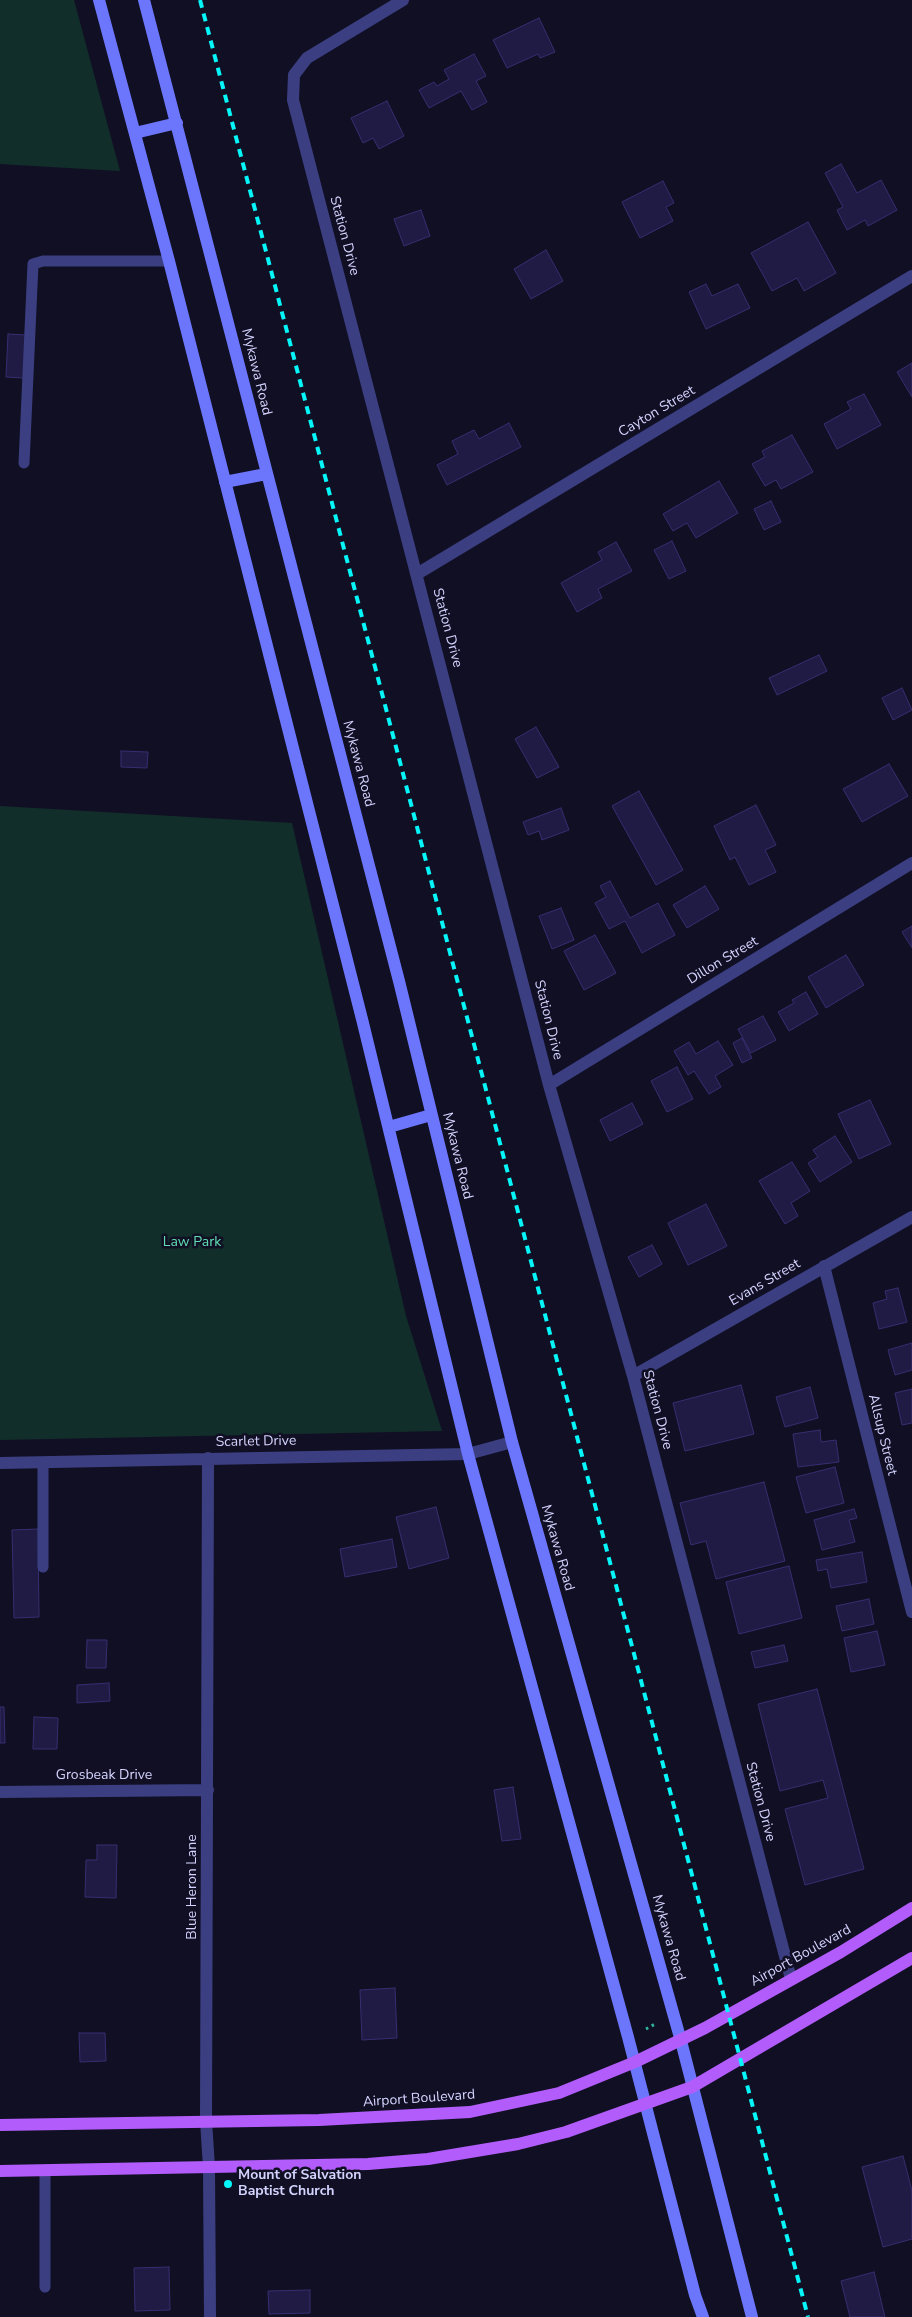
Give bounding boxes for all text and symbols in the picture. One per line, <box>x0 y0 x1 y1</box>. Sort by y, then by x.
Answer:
street label: Station Drive <box>325 194 363 278</box>
street label: Mykawa Road <box>237 327 275 417</box>
street label: Cayton Street <box>616 383 698 441</box>
street label: Station Drive <box>428 586 466 670</box>
street label: Mykawa Road <box>338 719 378 809</box>
street label: Dillon Street <box>685 933 761 989</box>
street label: Station Drive <box>530 978 566 1062</box>
street label: Mykawa Road <box>438 1111 476 1201</box>
park label: Law Park <box>163 1235 221 1251</box>
street label: Evans Street <box>727 1256 803 1310</box>
street label: Station Drive <box>638 1368 676 1452</box>
street label: Allsup Street <box>864 1393 900 1477</box>
street label: Scarlet Drive <box>216 1433 296 1451</box>
street label: Mykawa Road <box>537 1503 577 1593</box>
street label: Station Drive <box>741 1760 779 1844</box>
street label: Grosbeak Drive <box>56 1768 152 1784</box>
street label: Blue Heron Lane <box>185 1834 201 1940</box>
street label: Mykawa Road <box>648 1893 688 1983</box>
street label: Airport Boulevard <box>748 1921 854 1991</box>
street label: Airport Boulevard <box>362 2087 476 2111</box>
place label: Mount of Salvation Baptist Church <box>238 2168 361 2200</box>
marker: Mount of Salvation Baptist Church <box>222 2178 234 2190</box>

